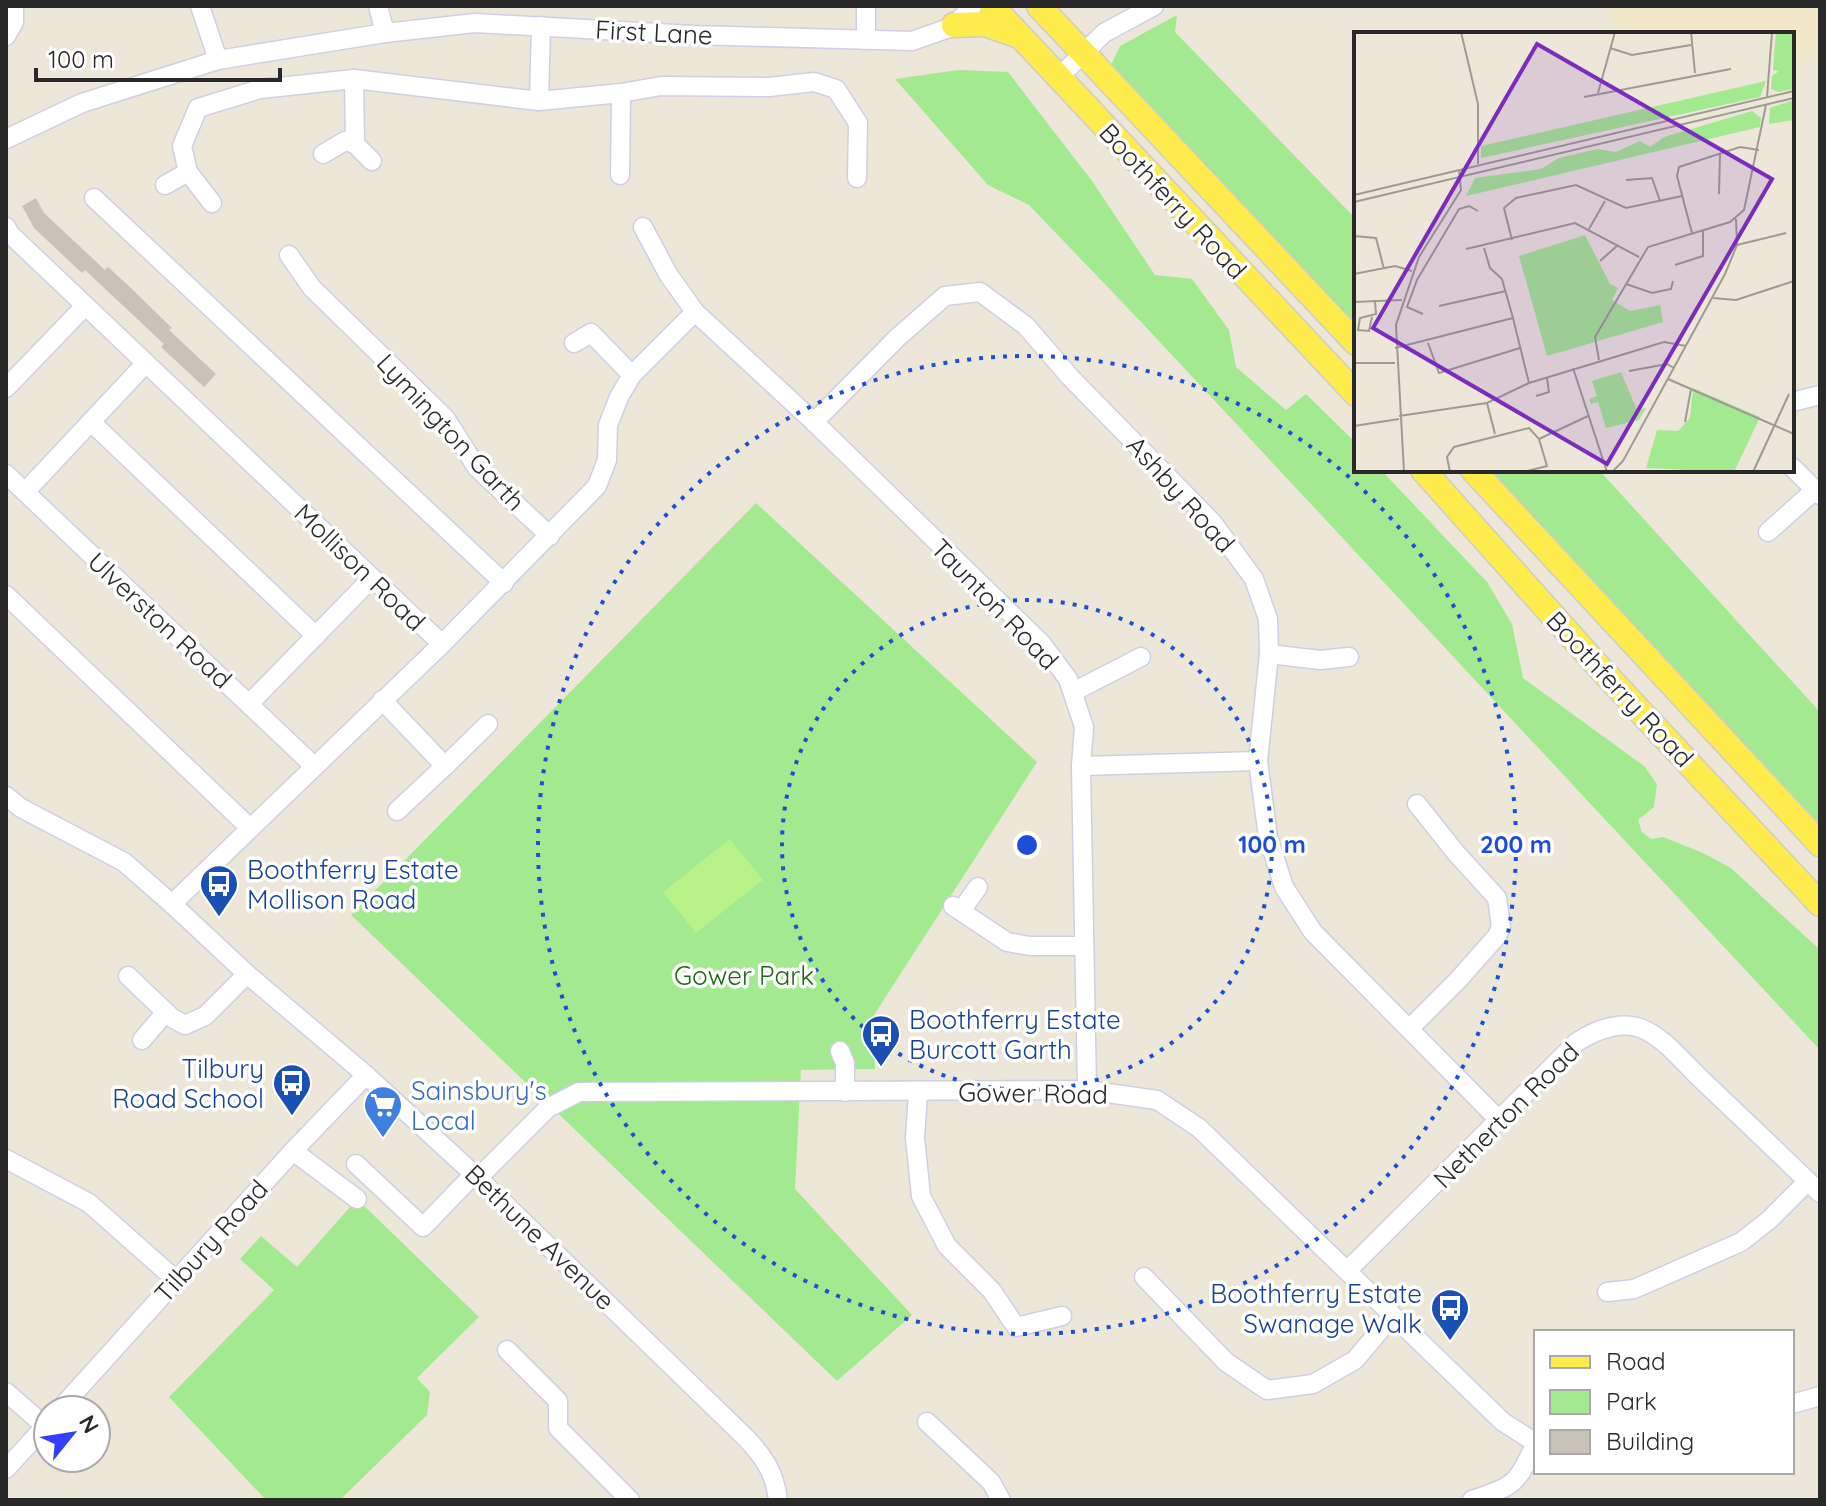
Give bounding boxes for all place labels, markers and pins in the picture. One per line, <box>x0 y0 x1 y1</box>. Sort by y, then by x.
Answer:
centre of rings <box>1013 831 1041 859</box>
place label: Boothferry Estate Mollison Road <box>247 853 459 916</box>
bus stop icon: Boothferry Estate Mollison Road <box>198 863 240 918</box>
place label: Boothferry Estate Burcott Garth <box>909 1003 1121 1066</box>
bus stop icon: Boothferry Estate Burcott Garth <box>860 1013 902 1068</box>
place label: Tilbury Road School <box>112 1052 264 1115</box>
bus stop icon: Tilbury Road School <box>271 1062 313 1117</box>
place label: Sainsbury's Local <box>411 1074 547 1137</box>
supermarket icon: Sainsbury's Local <box>362 1084 404 1139</box>
place label: Boothferry Estate Swanage Walk <box>1210 1277 1422 1340</box>
bus stop icon: Boothferry Estate Swanage Walk <box>1429 1287 1471 1342</box>

